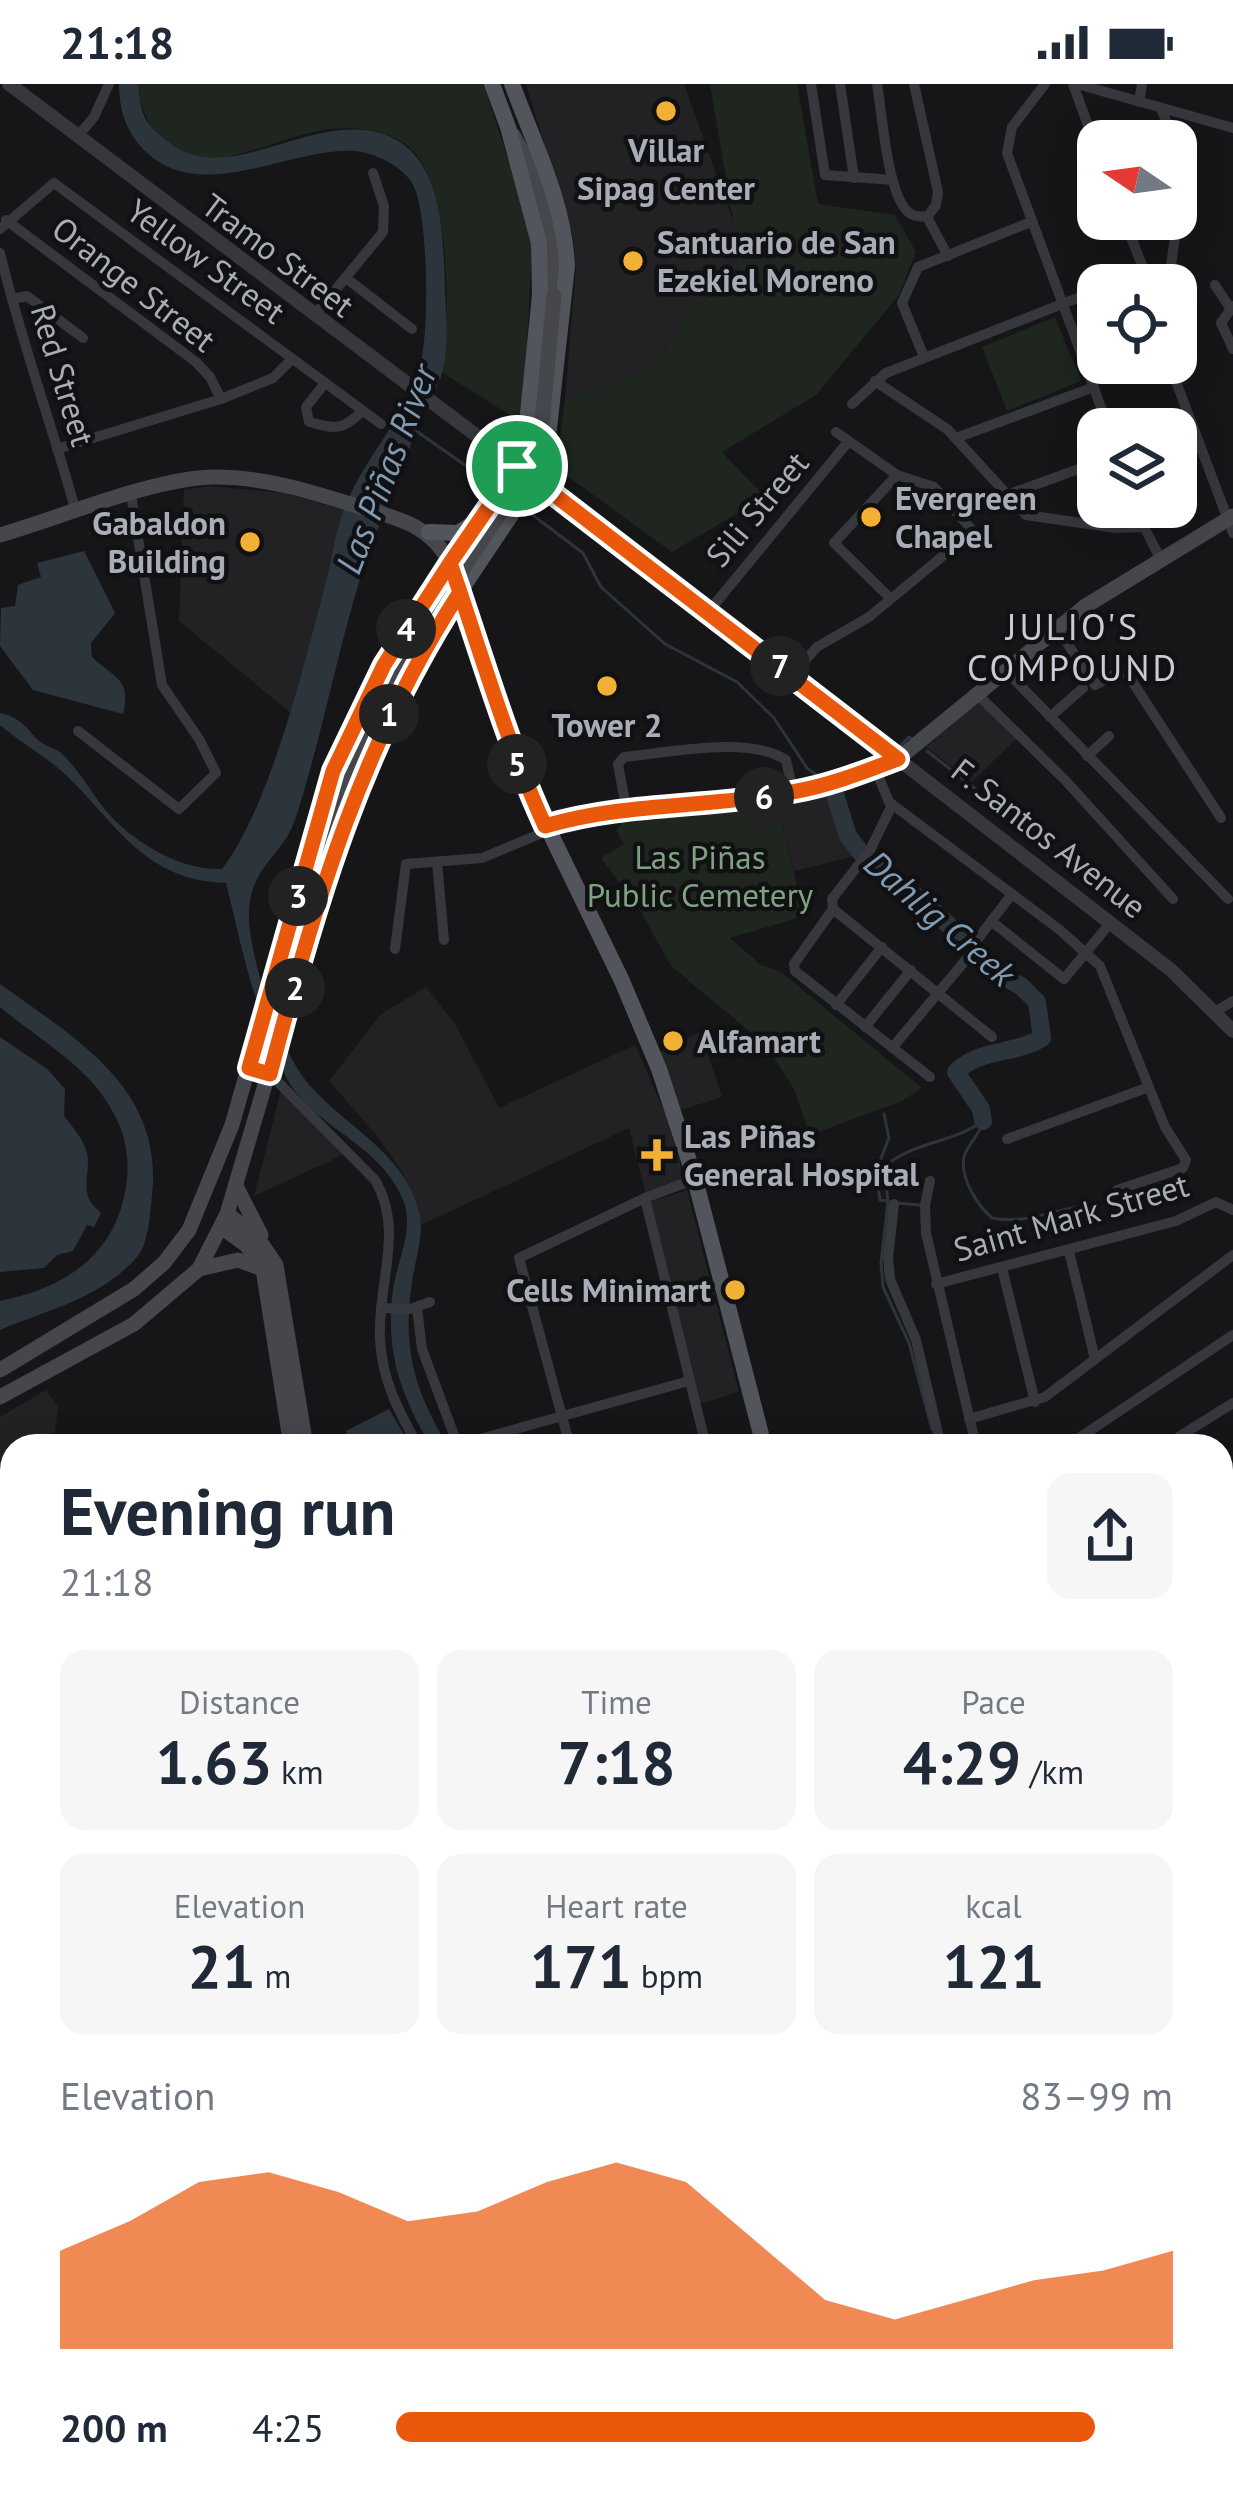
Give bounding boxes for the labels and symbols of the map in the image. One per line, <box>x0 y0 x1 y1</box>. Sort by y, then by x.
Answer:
marker: Villar Sipag Center <box>653 98 679 124</box>
north arrow <box>1077 120 1197 240</box>
place label: Villar Sipag Center <box>577 128 755 209</box>
street label: Tramo Street <box>193 183 363 326</box>
street label: Yellow Street <box>119 189 294 333</box>
street label: Orange Street <box>44 206 225 361</box>
place label: Santuario de San Ezekiel Moreno <box>657 220 896 301</box>
marker: Santuario de San Ezekiel Moreno <box>620 248 646 274</box>
street label: Red Street <box>22 299 105 451</box>
water label: Las Piñas River <box>324 356 448 580</box>
pin <box>466 415 568 517</box>
street label: Sili Street <box>696 442 817 575</box>
place label: Evergreen Chapel <box>895 476 1037 557</box>
place label: Gabaldon Building <box>92 501 226 582</box>
marker: Evergreen Chapel <box>858 504 884 530</box>
marker: Gabaldon Building <box>237 529 263 555</box>
pin: 4 <box>376 599 436 659</box>
district label: JULIO'S COMPOUND <box>967 603 1179 691</box>
pin: 7 <box>750 636 810 696</box>
marker: Tower 2 <box>594 673 620 699</box>
pin: 1 <box>359 684 419 744</box>
place label: Tower 2 <box>552 703 662 746</box>
pin: 5 <box>487 734 547 794</box>
street label: F. Santos Avenue <box>943 748 1155 927</box>
pin: 6 <box>734 767 794 827</box>
park label: Las Piñas Public Cemetery <box>587 835 814 916</box>
water label: Dahlig Creek <box>855 839 1027 997</box>
pin: 3 <box>268 866 328 926</box>
pin: 2 <box>265 958 325 1018</box>
place label: Alfamart <box>697 1019 821 1062</box>
marker: Alfamart <box>660 1028 686 1054</box>
place label: Las Piñas General Hospital <box>684 1114 919 1195</box>
marker: Las Piñas General Hospital <box>641 1139 673 1171</box>
street label: Saint Mark Street <box>948 1162 1193 1271</box>
place label: Cells Minimart <box>506 1268 711 1311</box>
marker: Cells Minimart <box>722 1277 748 1303</box>

